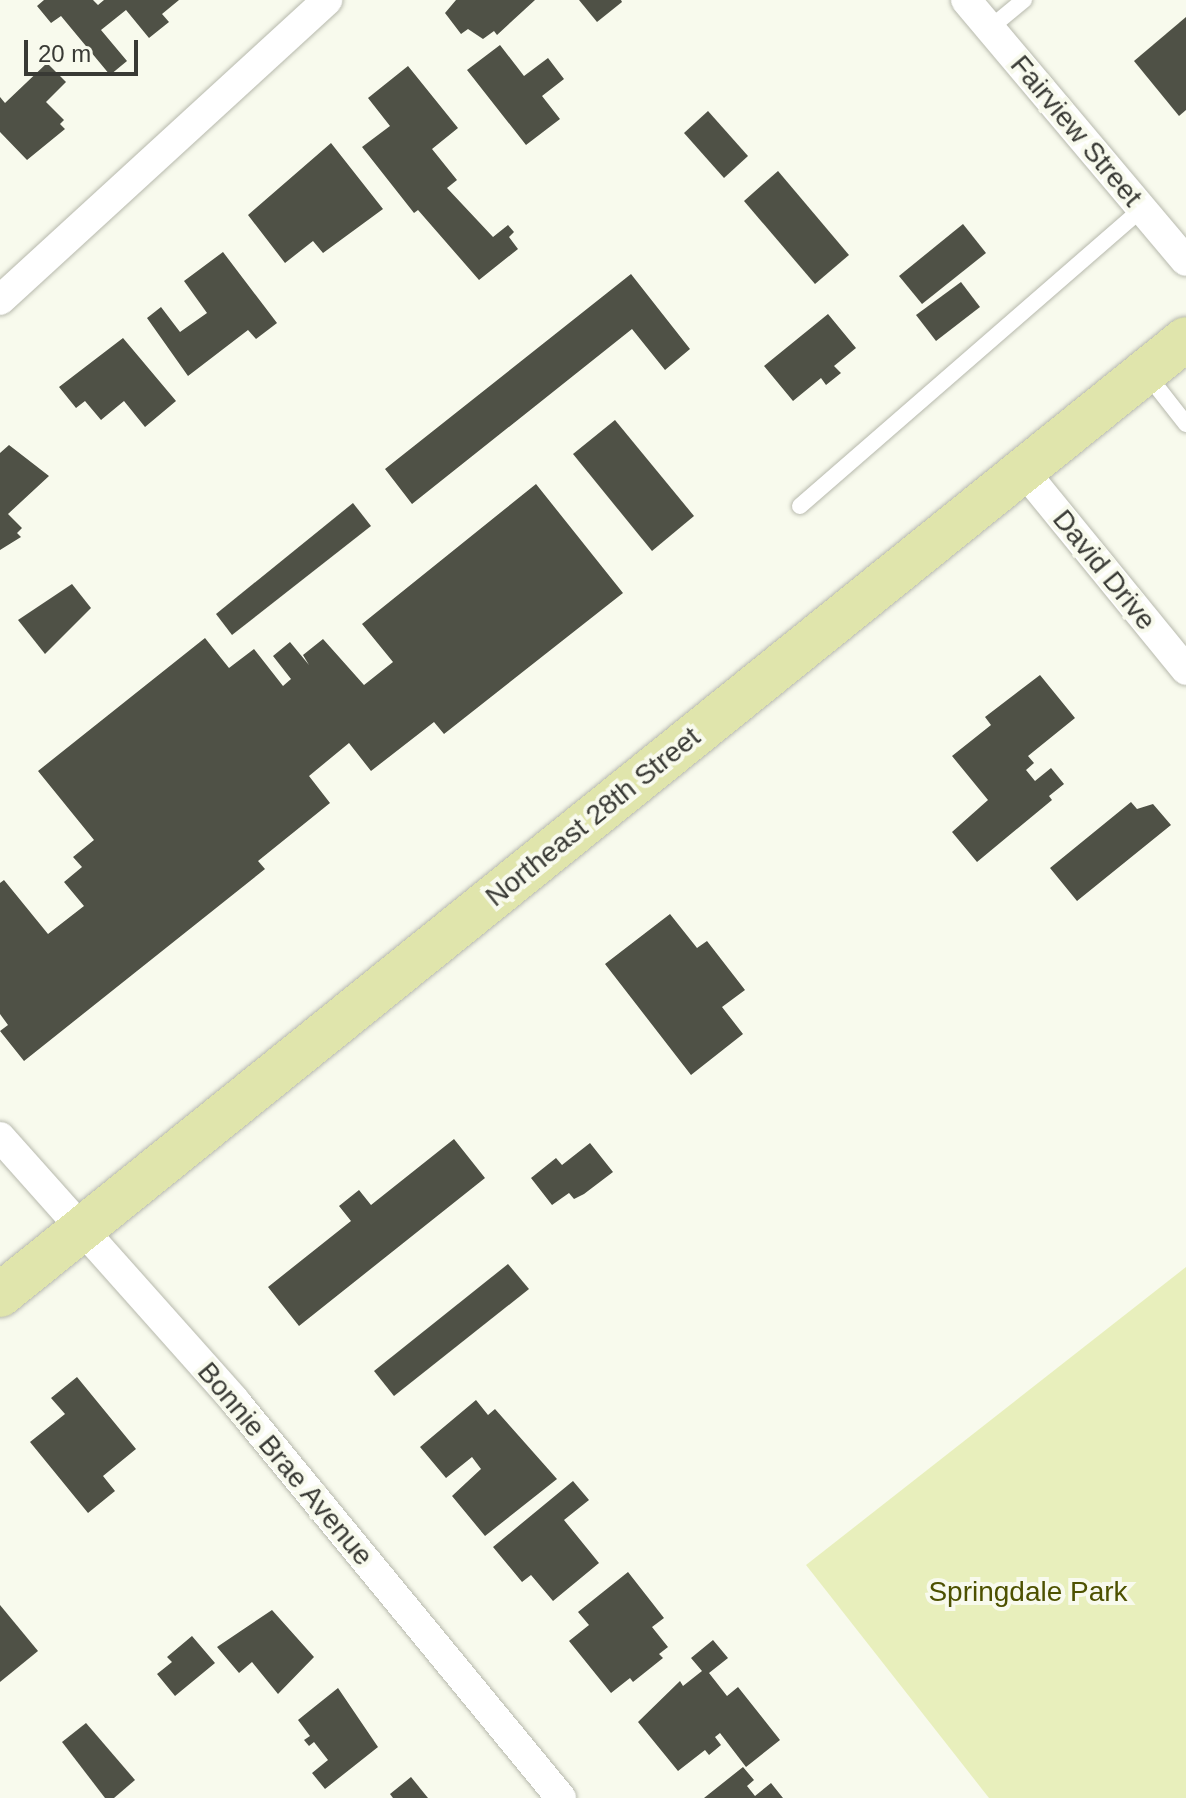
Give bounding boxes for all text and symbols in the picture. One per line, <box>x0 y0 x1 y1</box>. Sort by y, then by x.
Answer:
scale bar <box>28 24 142 74</box>
text: 20 m <box>38 40 91 67</box>
street label: Fairview Street <box>1003 49 1149 213</box>
street label: David Drive <box>1045 503 1163 637</box>
street label: Northeast 28th Street <box>479 720 707 914</box>
street label: Bonnie Brae Avenue <box>190 1355 380 1573</box>
park label: Springdale Park <box>928 1575 1128 1609</box>

